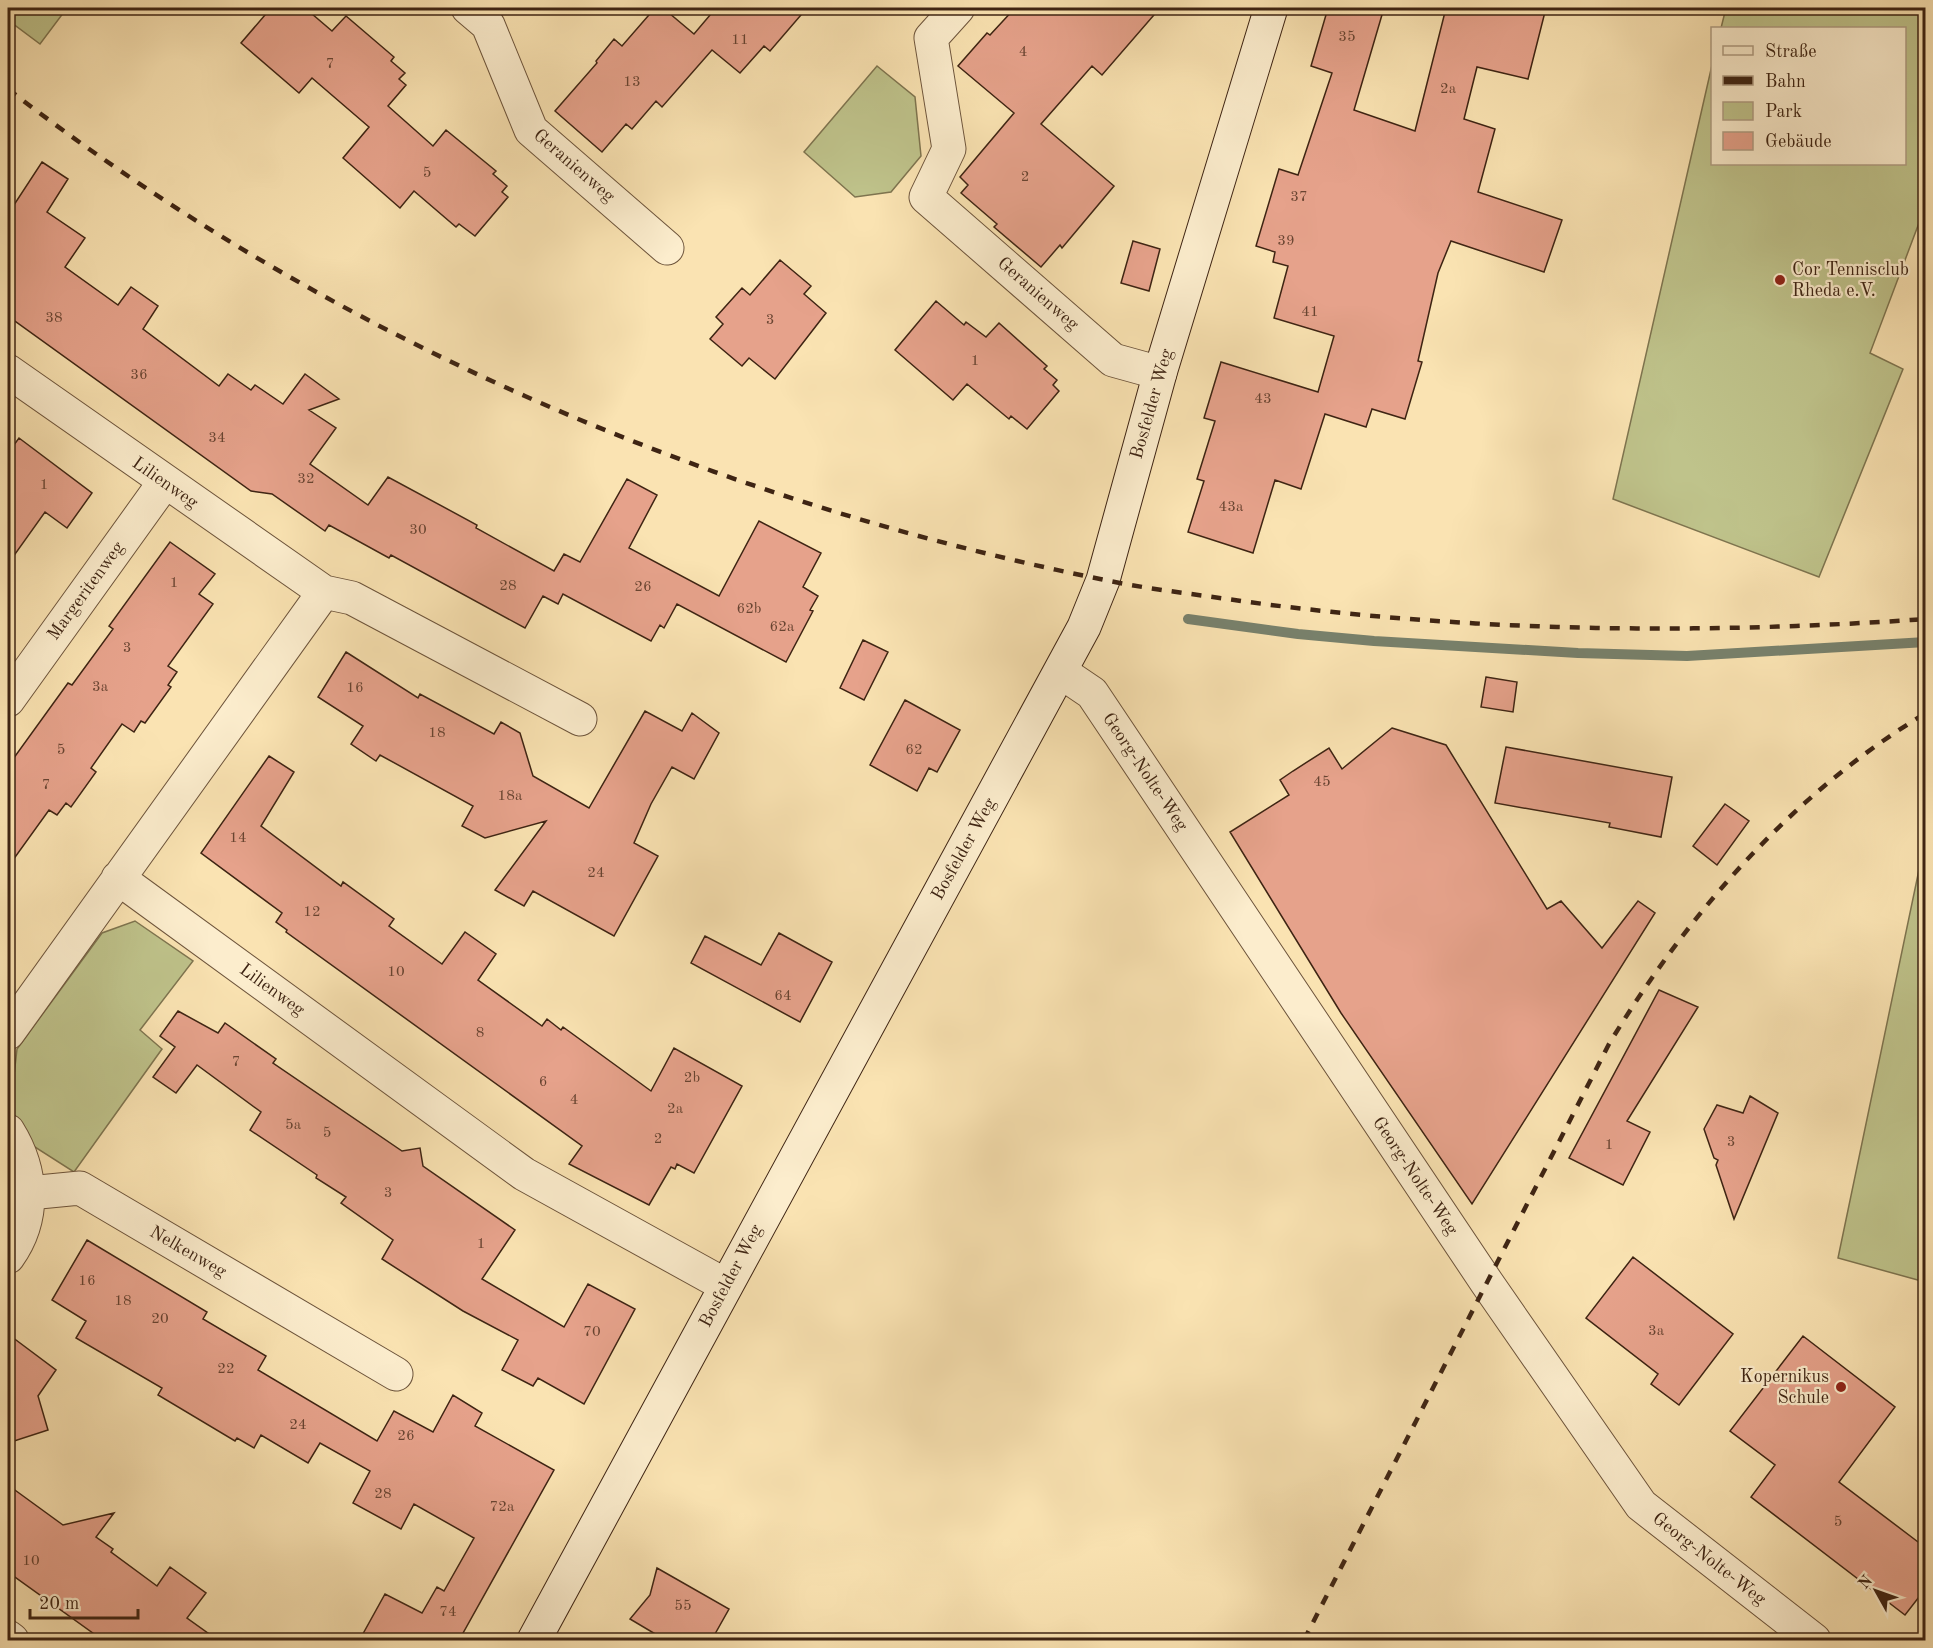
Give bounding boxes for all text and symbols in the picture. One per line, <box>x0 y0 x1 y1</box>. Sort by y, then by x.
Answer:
legend <box>1711 27 1906 165</box>
house number: 35 <box>1338 30 1356 45</box>
house number: 11 <box>731 33 749 48</box>
text: Straße <box>1765 43 1816 61</box>
house number: 4 <box>1019 45 1027 60</box>
house number: 7 <box>326 57 334 72</box>
text: Bahn <box>1765 73 1806 91</box>
house number: 13 <box>623 75 641 90</box>
house number: 2a <box>1440 82 1457 97</box>
text: Park <box>1765 103 1802 121</box>
street label: Geranienweg <box>530 126 618 206</box>
text: Gebäude <box>1765 133 1832 151</box>
house number: 5 <box>423 166 431 181</box>
house number: 2 <box>1021 170 1029 185</box>
house number: 37 <box>1290 190 1308 205</box>
house number: 39 <box>1277 234 1295 249</box>
street label: Geranienweg <box>994 254 1082 334</box>
place label: Cor Tennisclub Rheda e.V. <box>1792 261 1909 300</box>
marker: Cor Tennisclub Rheda e.V. <box>1773 273 1787 287</box>
house number: 41 <box>1301 305 1319 320</box>
house number: 38 <box>45 311 63 326</box>
house number: 3 <box>766 313 774 328</box>
street label: Bosfelder Weg <box>1128 347 1176 461</box>
house number: 1 <box>971 354 979 369</box>
house number: 36 <box>130 368 148 383</box>
house number: 43 <box>1254 392 1272 407</box>
house number: 34 <box>208 431 226 446</box>
street label: Lilienweg <box>129 454 201 512</box>
house number: 32 <box>297 472 315 487</box>
house number: 1 <box>40 478 48 493</box>
house number: 43a <box>1219 500 1244 515</box>
house number: 30 <box>409 523 427 538</box>
street label: Margeritenweg <box>44 538 128 644</box>
house number: 1 <box>170 576 178 591</box>
house number: 28 <box>499 579 517 594</box>
house number: 26 <box>634 580 652 595</box>
house number: 62b <box>736 602 762 617</box>
house number: 62a <box>770 620 795 635</box>
house number: 3 <box>123 641 131 656</box>
house number: 3a <box>92 680 109 695</box>
house number: 16 <box>346 681 364 696</box>
street label: Georg-Nolte-Weg <box>1099 710 1191 835</box>
house number: 18 <box>428 726 446 741</box>
house number: 5 <box>57 743 65 758</box>
house number: 62 <box>905 743 923 758</box>
house number: 45 <box>1313 775 1331 790</box>
house number: 7 <box>42 778 50 793</box>
house number: 18a <box>498 789 523 804</box>
street label: Bosfelder Weg <box>929 795 1000 903</box>
house number: 14 <box>229 831 247 846</box>
house number: 24 <box>587 866 605 881</box>
house number: 12 <box>303 905 321 920</box>
street label: Lilienweg <box>236 960 308 1020</box>
house number: 10 <box>387 965 405 980</box>
house number: 64 <box>774 989 792 1004</box>
house number: 8 <box>476 1026 484 1041</box>
house number: 7 <box>232 1055 240 1070</box>
house number: 2b <box>684 1071 700 1086</box>
house number: 6 <box>539 1075 547 1090</box>
house number: 4 <box>570 1093 578 1108</box>
house number: 2a <box>667 1102 684 1117</box>
street label: Georg-Nolte-Weg <box>1369 1114 1461 1239</box>
house number: 5a <box>285 1118 302 1133</box>
house number: 5 <box>323 1126 331 1141</box>
house number: 2 <box>654 1132 662 1147</box>
house number: 3 <box>1727 1135 1735 1150</box>
house number: 1 <box>1605 1138 1613 1153</box>
house number: 3 <box>384 1186 392 1201</box>
street label: Bosfelder Weg <box>696 1221 766 1330</box>
street label: Nelkenweg <box>146 1223 230 1281</box>
house number: 1 <box>477 1237 485 1252</box>
house number: 16 <box>78 1274 96 1289</box>
house number: 18 <box>114 1294 132 1309</box>
house number: 20 <box>151 1312 169 1327</box>
house number: 3a <box>1648 1324 1665 1339</box>
house number: 70 <box>583 1325 601 1340</box>
house number: 22 <box>217 1362 235 1377</box>
place label: Kopernikus Schule <box>1740 1368 1829 1407</box>
marker: Kopernikus Schule <box>1834 1380 1848 1394</box>
house number: 24 <box>289 1418 307 1433</box>
house number: 26 <box>397 1429 415 1444</box>
house number: 28 <box>374 1487 392 1502</box>
house number: 72a <box>490 1500 515 1515</box>
street label: Georg-Nolte-Weg <box>1649 1509 1769 1609</box>
house number: 5 <box>1834 1515 1842 1530</box>
house number: 10 <box>22 1554 40 1569</box>
north arrow <box>1846 1561 1906 1621</box>
text: N <box>1856 1572 1877 1592</box>
scale bar <box>30 1582 138 1620</box>
text: 20 m <box>39 1595 79 1613</box>
house number: 55 <box>674 1599 692 1614</box>
house number: 74 <box>439 1605 457 1620</box>

